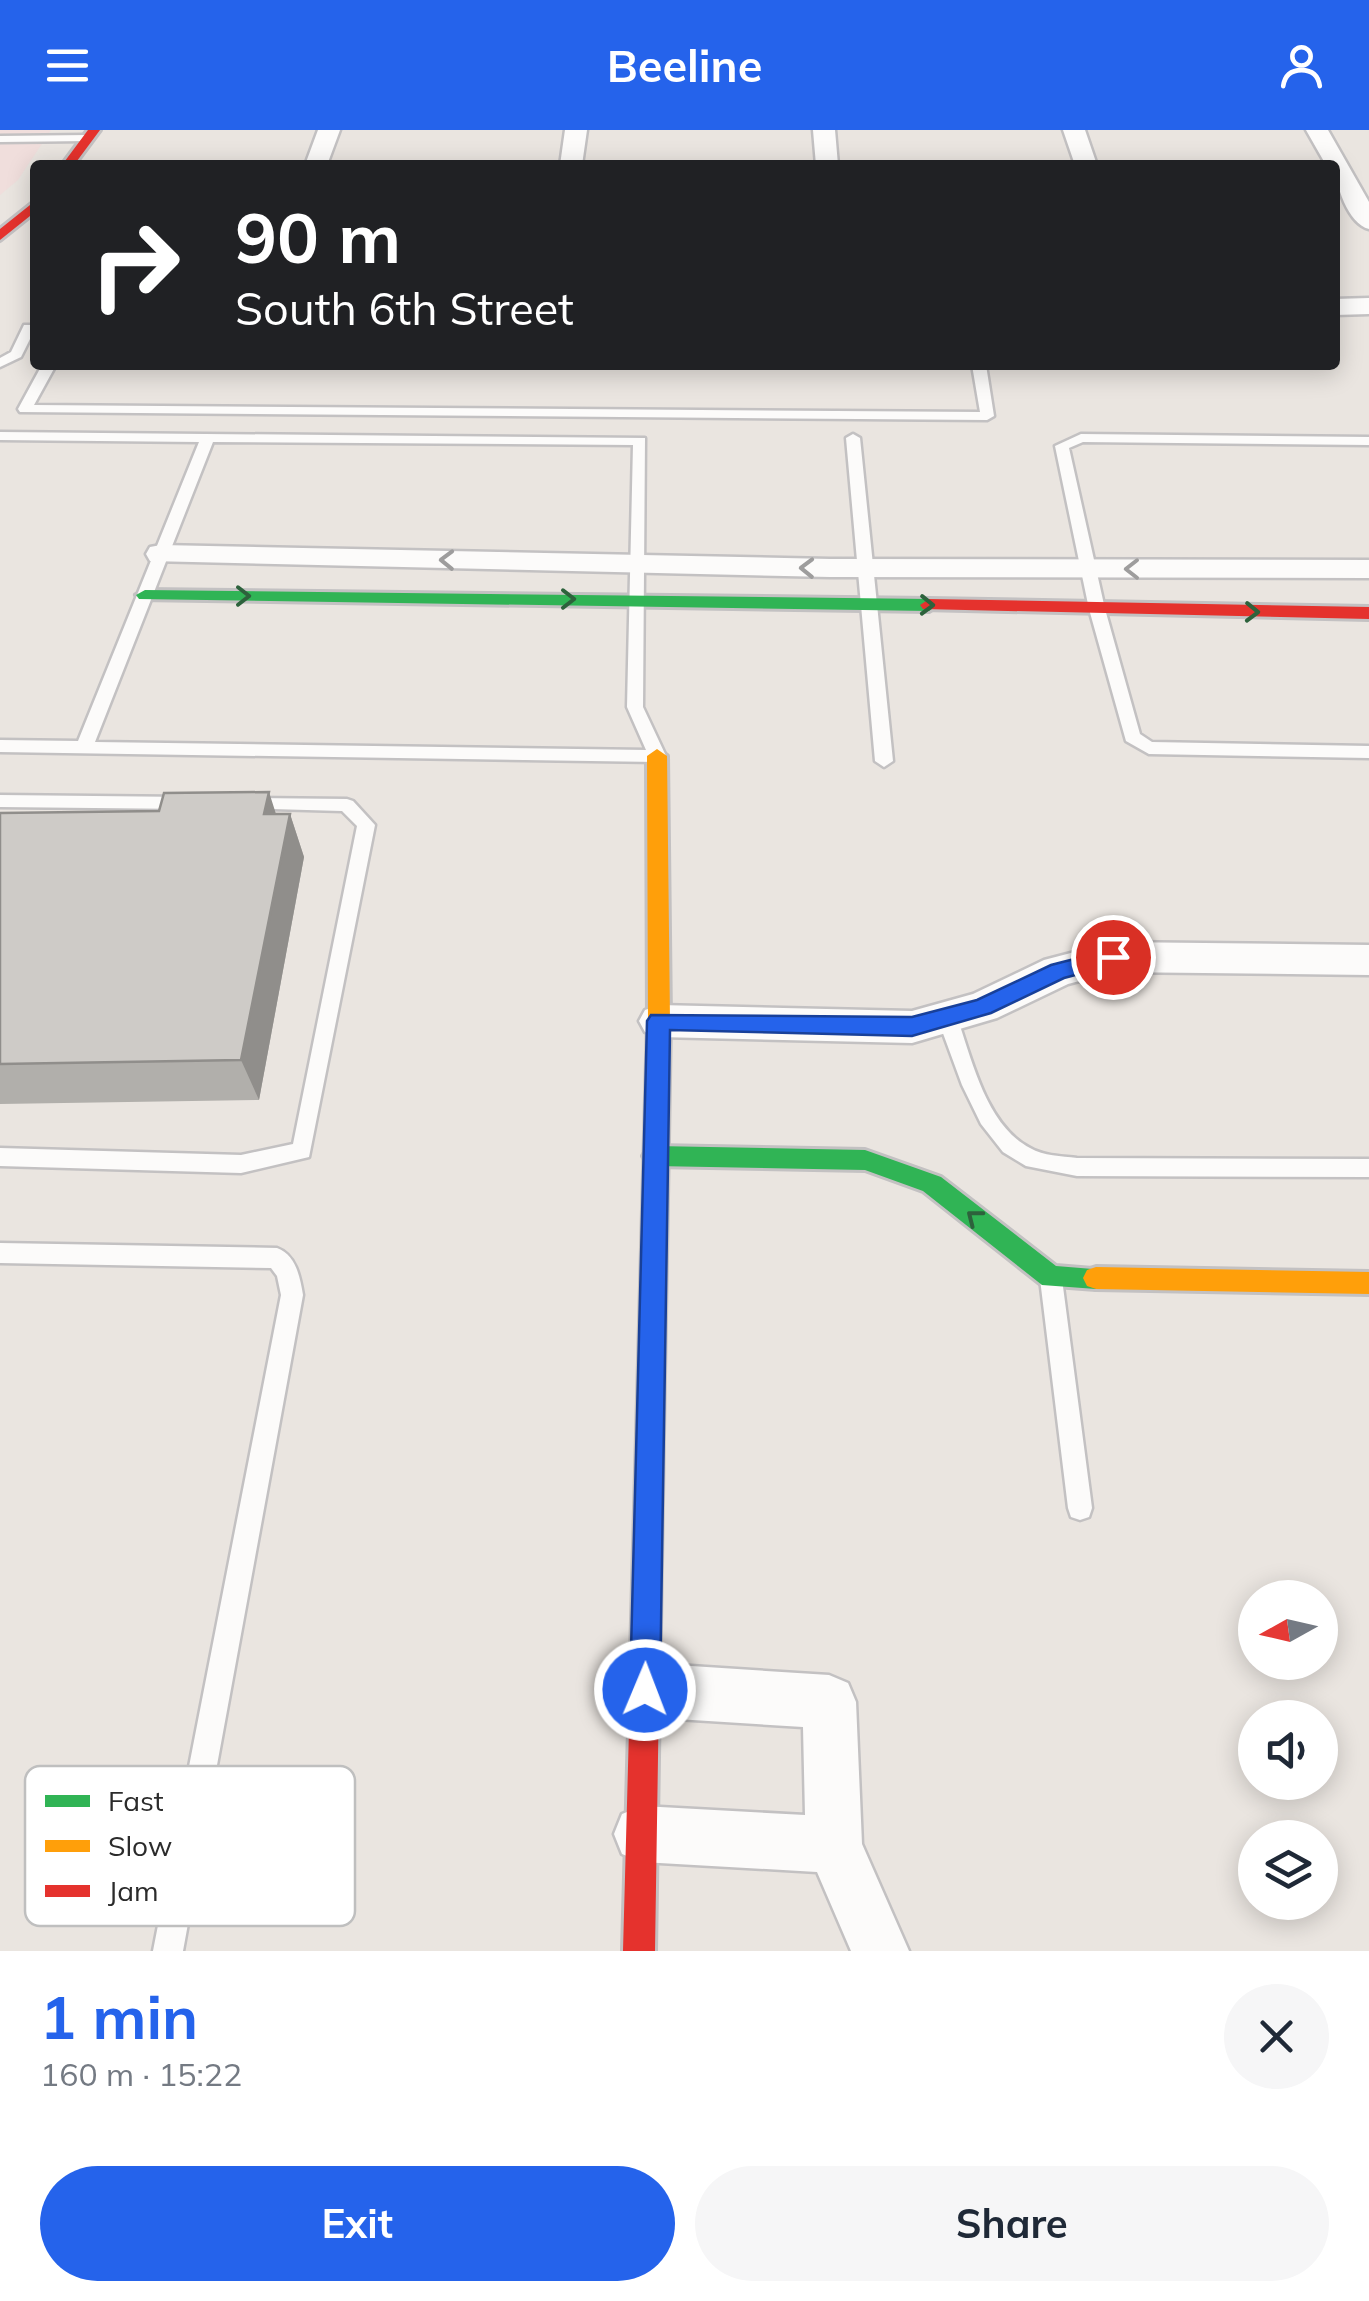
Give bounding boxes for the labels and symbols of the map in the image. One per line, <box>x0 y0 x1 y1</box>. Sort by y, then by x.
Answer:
one-way arrow <box>438 549 454 571</box>
one-way arrow <box>798 557 814 578</box>
one-way arrow <box>1123 558 1138 580</box>
one-way arrow <box>236 585 251 607</box>
one-way arrow <box>560 588 576 609</box>
one-way arrow <box>920 595 936 616</box>
one-way arrow <box>1246 601 1261 623</box>
pin <box>1071 915 1156 1000</box>
one-way arrow <box>967 1211 985 1229</box>
north arrow <box>1238 1580 1338 1680</box>
position arrow <box>593 1638 697 1742</box>
legend <box>25 1766 355 1926</box>
text: Fast <box>108 1783 164 1818</box>
text: Slow <box>108 1828 172 1863</box>
text: Jam <box>108 1873 159 1908</box>

